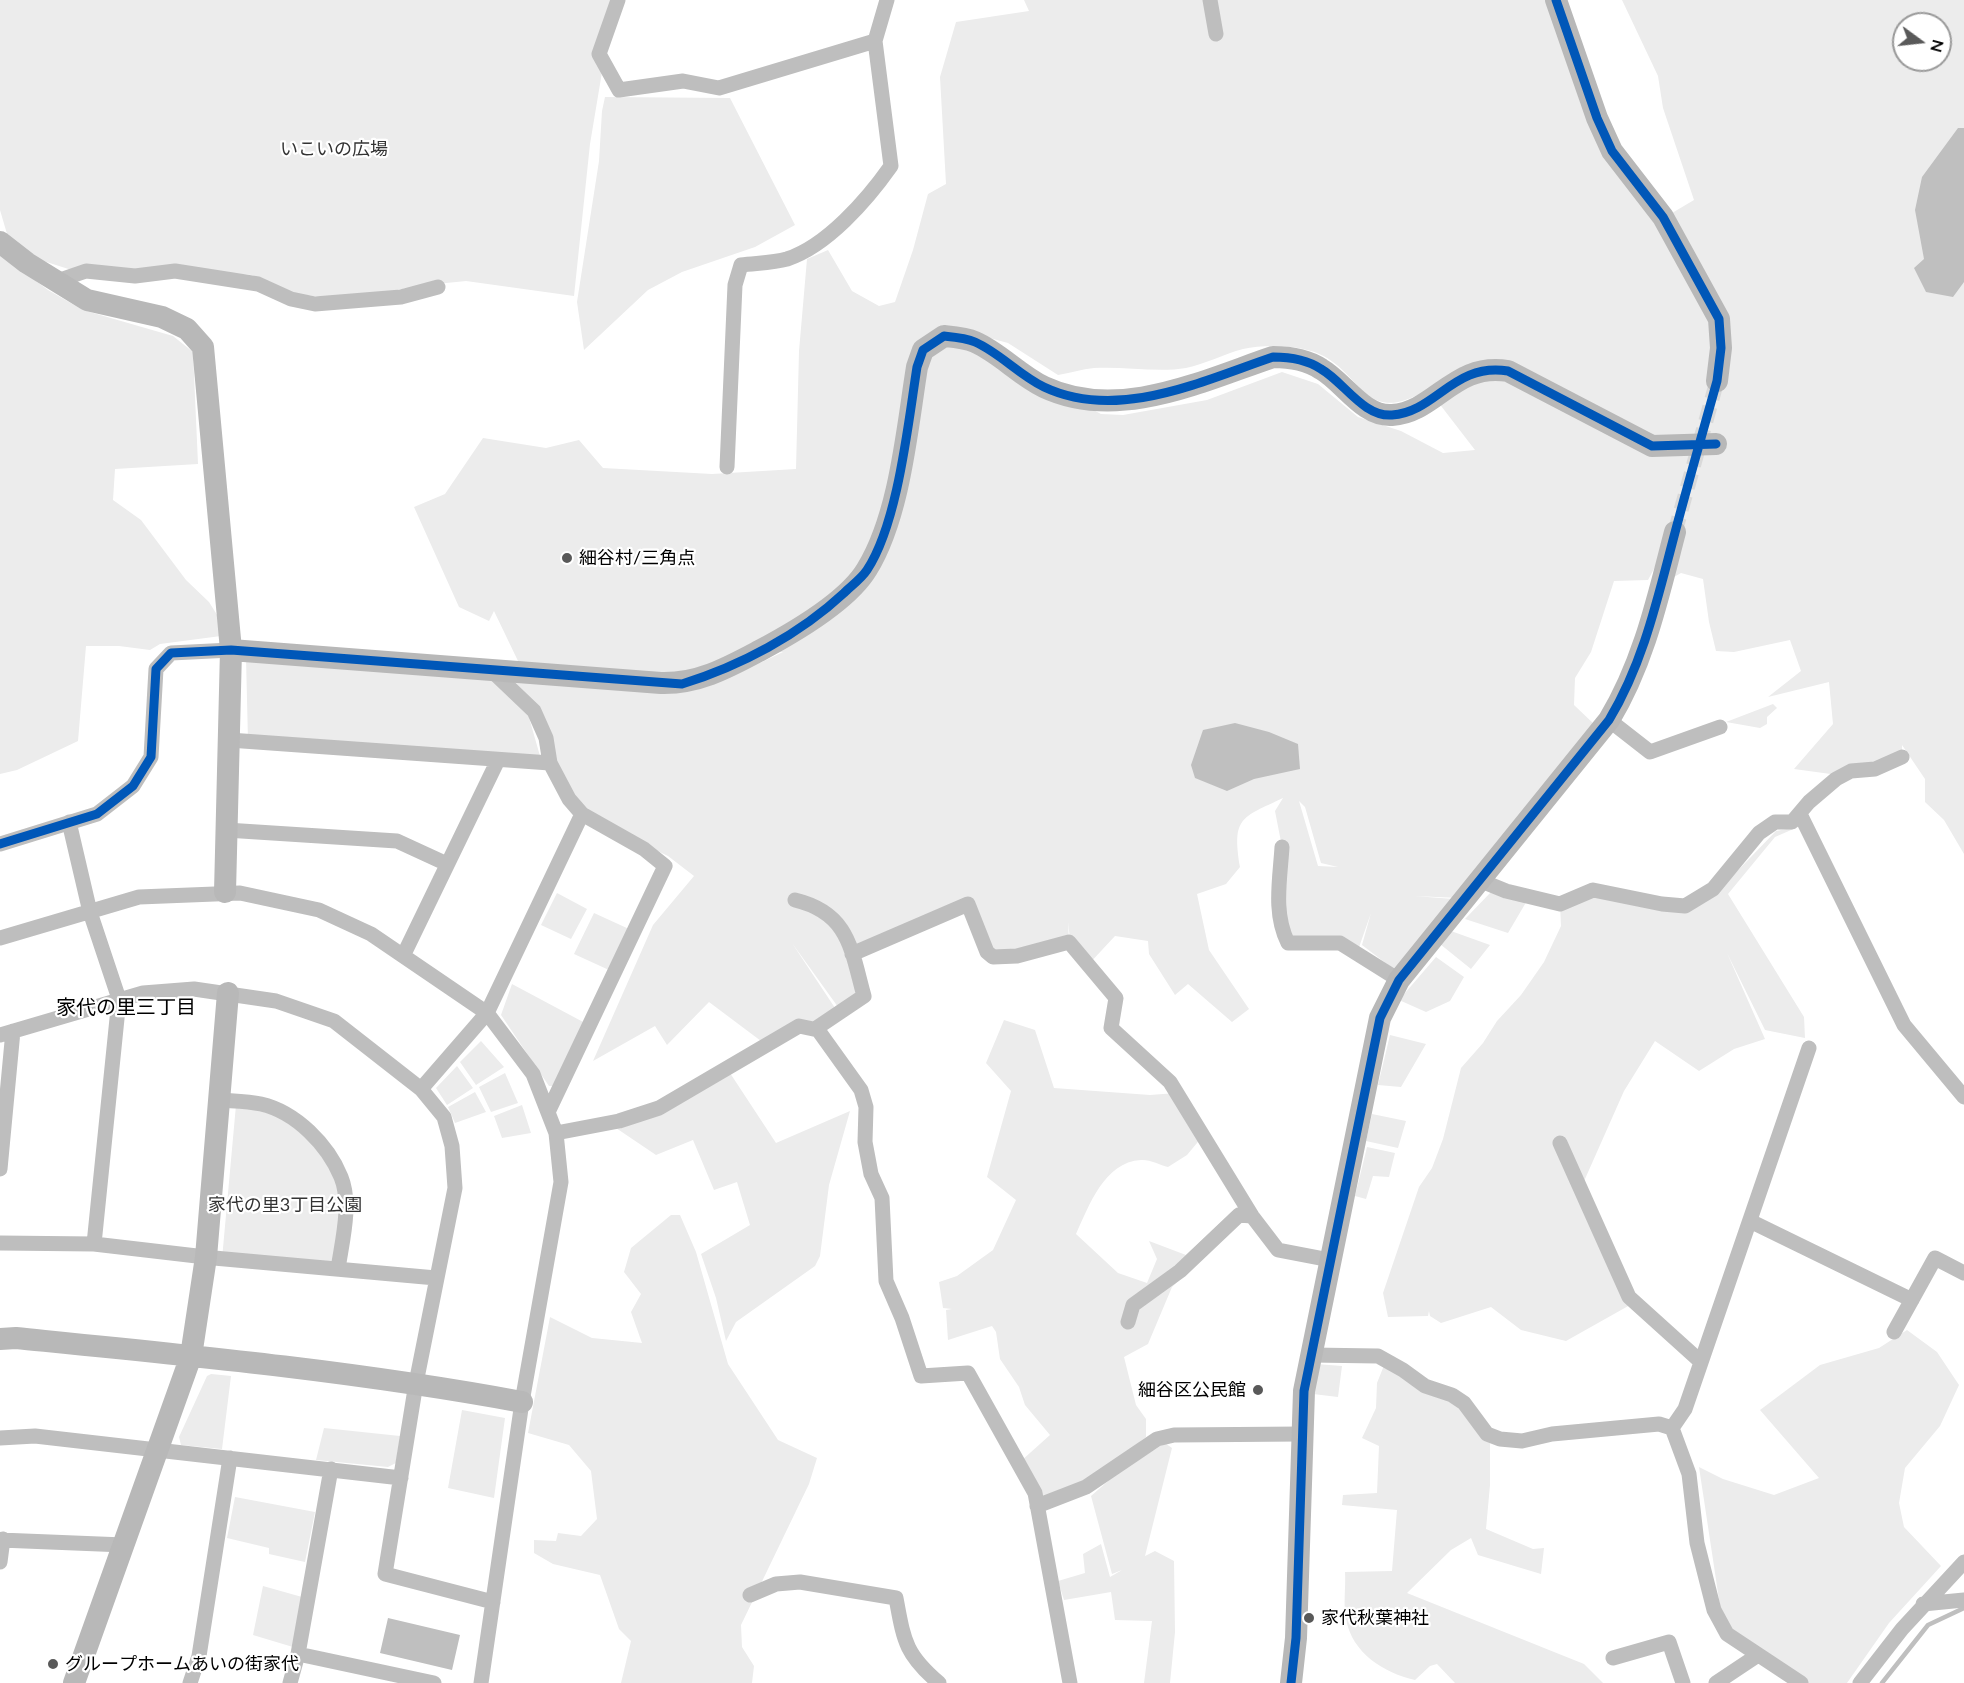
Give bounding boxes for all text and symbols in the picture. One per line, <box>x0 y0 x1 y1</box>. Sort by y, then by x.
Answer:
north arrow <box>1892 12 1952 72</box>
text: N <box>1927 38 1949 55</box>
park label: いこいの広場 <box>280 138 388 160</box>
place label: 細谷村/三角点 <box>579 547 695 569</box>
marker: 細谷村/三角点 <box>560 551 574 565</box>
district label: 家代の里三丁目 <box>56 996 196 1020</box>
park label: 家代の里3丁目公園 <box>208 1194 362 1216</box>
place label: 細谷区公民館 <box>1138 1379 1246 1401</box>
marker: 細谷区公民館 <box>1251 1383 1265 1397</box>
place label: 家代秋葉神社 <box>1321 1607 1429 1629</box>
marker: 家代秋葉神社 <box>1302 1611 1316 1625</box>
place label: グループホームあいの街家代 <box>65 1653 299 1675</box>
marker: グループホームあいの街家代 <box>46 1657 60 1671</box>

